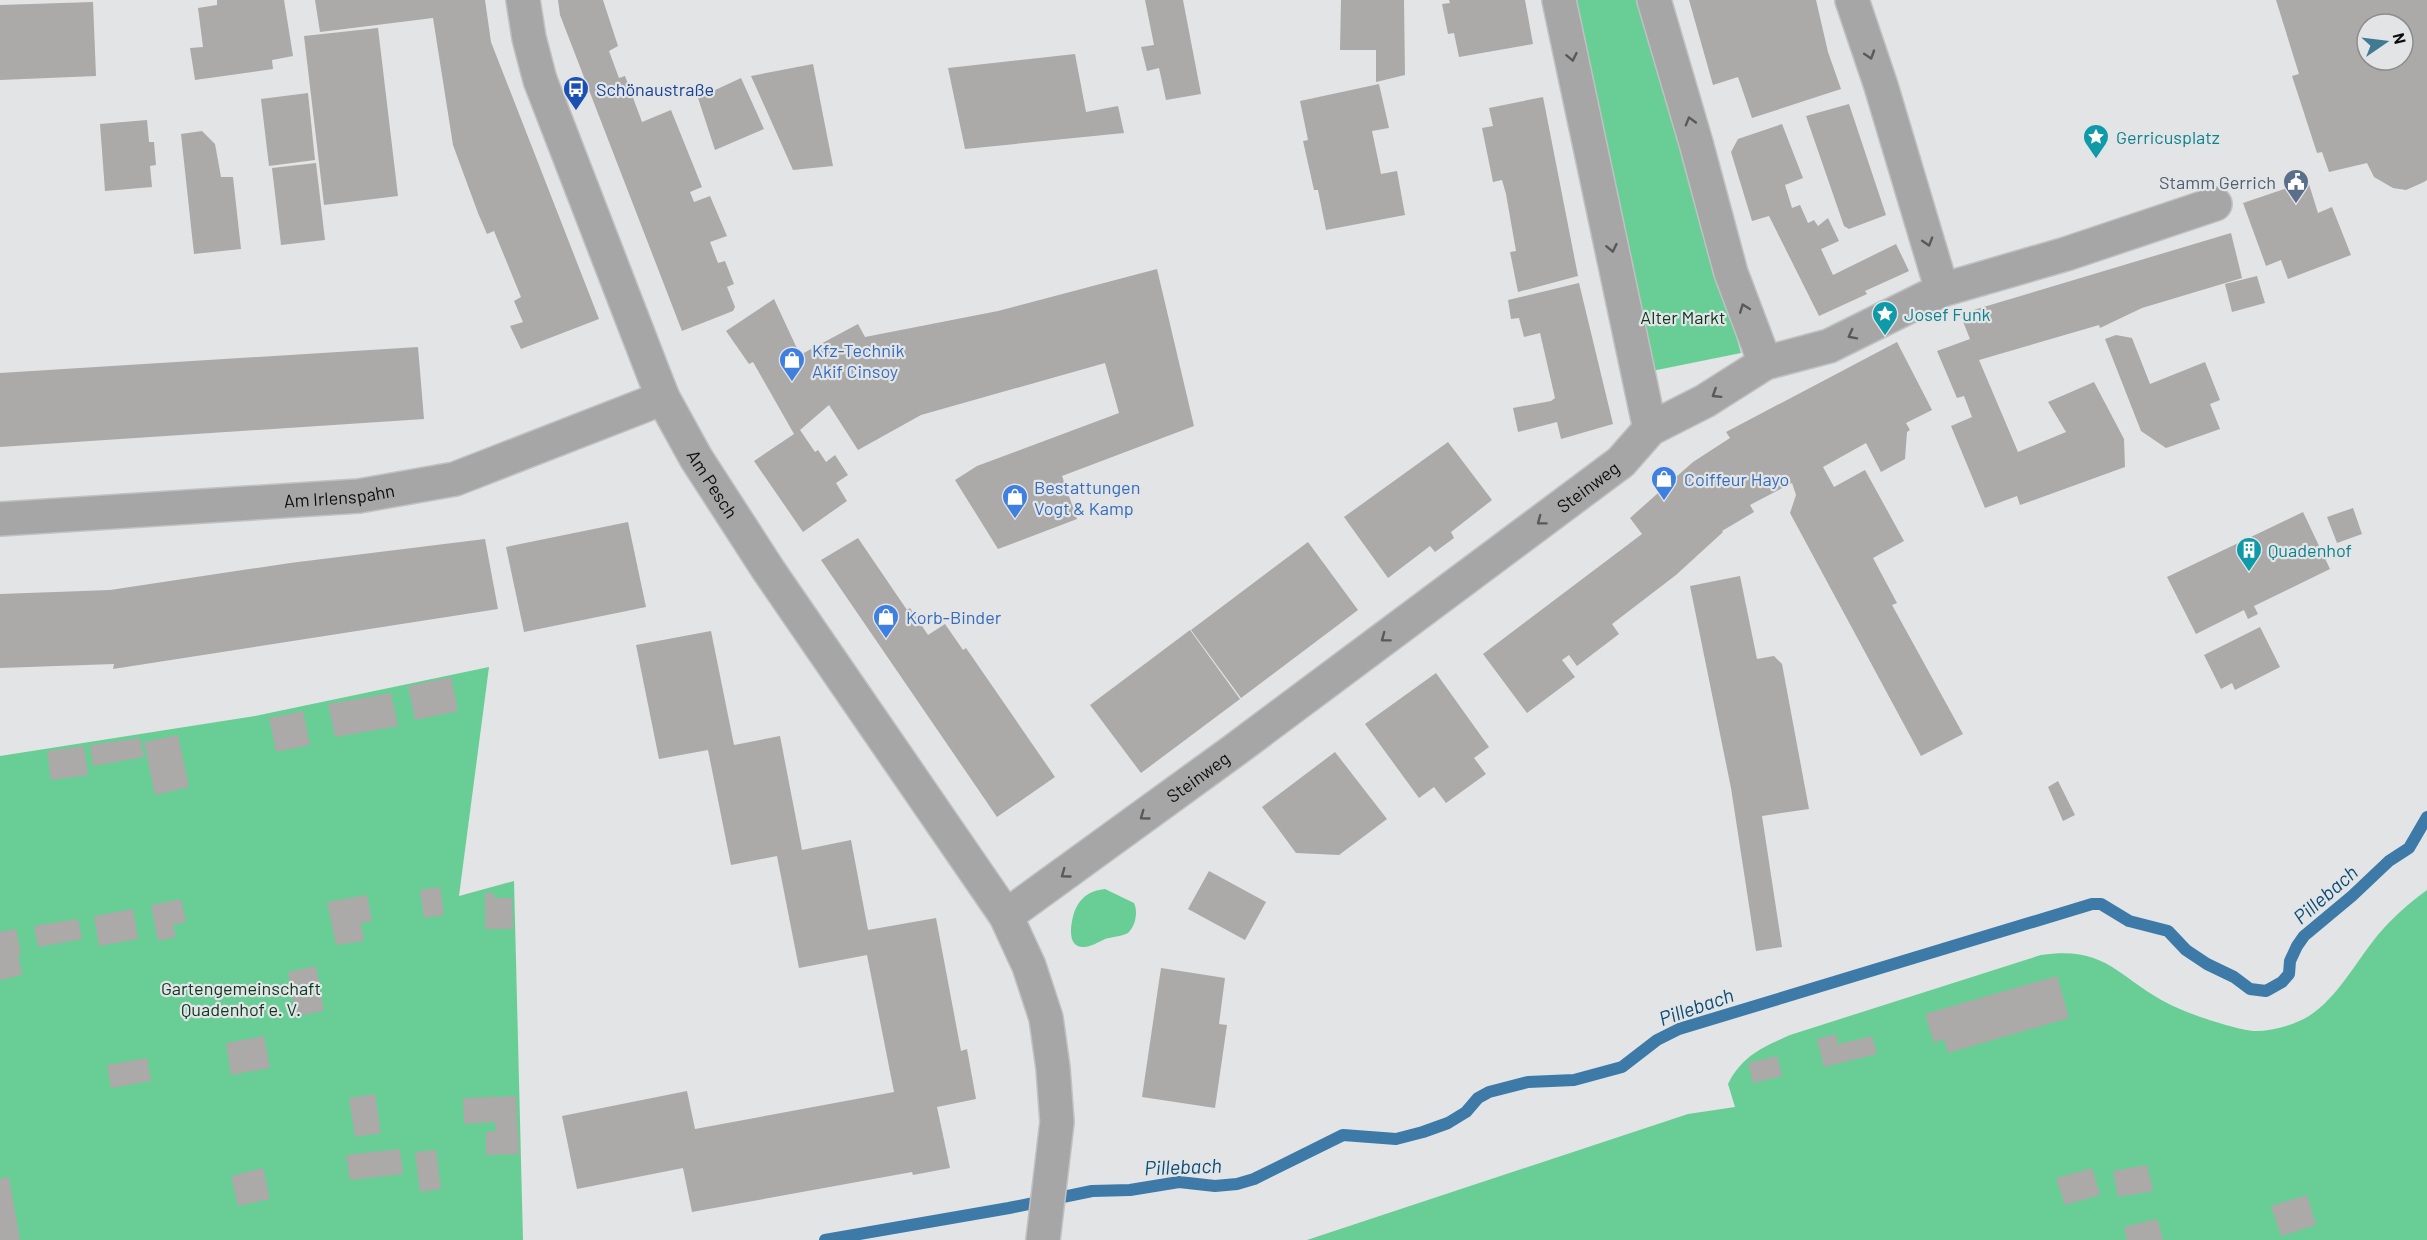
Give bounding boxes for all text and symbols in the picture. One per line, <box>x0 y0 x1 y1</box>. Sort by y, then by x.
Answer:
north arrow <box>2355 12 2415 72</box>
text: N <box>2390 31 2411 46</box>
one-way arrow <box>1863 50 1876 60</box>
one-way arrow <box>1565 52 1578 62</box>
bus stop icon: Schönaustraße <box>561 74 591 112</box>
place label: Schönaustraße <box>596 78 714 100</box>
one-way arrow <box>1685 116 1697 127</box>
place icon: Gerricusplatz <box>2081 122 2111 160</box>
place label: Gerricusplatz <box>2116 126 2220 148</box>
public building icon: Stamm Gerrich <box>2281 167 2311 205</box>
place label: Stamm Gerrich <box>2159 171 2276 193</box>
one-way arrow <box>1921 236 1933 247</box>
one-way arrow <box>1605 243 1618 253</box>
place icon: Josef Funk <box>1870 299 1900 337</box>
one-way arrow <box>1739 303 1751 314</box>
place label: Josef Funk <box>1904 303 1991 325</box>
park label: Alter Markt <box>1640 306 1726 328</box>
one-way arrow <box>1848 328 1859 339</box>
place label: Kfz-Technik Akif Cinsoy <box>812 339 904 382</box>
shop icon: Kfz-Technik Akif Cinsoy <box>777 345 807 383</box>
one-way arrow <box>1711 387 1722 398</box>
street label: Am Pesch <box>683 446 743 522</box>
street label: Steinweg <box>1552 456 1623 517</box>
shop icon: Coiffeur Hayo <box>1649 464 1679 502</box>
place label: Coiffeur Hayo <box>1684 468 1789 490</box>
place label: Bestattungen Vogt & Kamp <box>1034 476 1140 519</box>
street label: Am Irlenspahn <box>283 479 396 512</box>
shop icon: Bestattungen Vogt & Kamp <box>1000 482 1030 520</box>
one-way arrow <box>1537 514 1548 525</box>
building icon: Quadenhof <box>2234 535 2264 573</box>
place label: Quadenhof <box>2268 539 2352 561</box>
shop icon: Korb-Binder <box>871 602 901 640</box>
place label: Korb-Binder <box>906 606 1002 628</box>
one-way arrow <box>1381 631 1392 642</box>
street label: Steinweg <box>1162 747 1234 807</box>
one-way arrow <box>1140 809 1151 820</box>
water label: Pillebach <box>2288 860 2362 928</box>
one-way arrow <box>1061 866 1072 877</box>
park label: Gartengemeinschaft Quadenhof e. V. <box>161 977 321 1020</box>
water label: Pillebach <box>1655 982 1737 1030</box>
water label: Pillebach <box>1144 1153 1222 1179</box>

